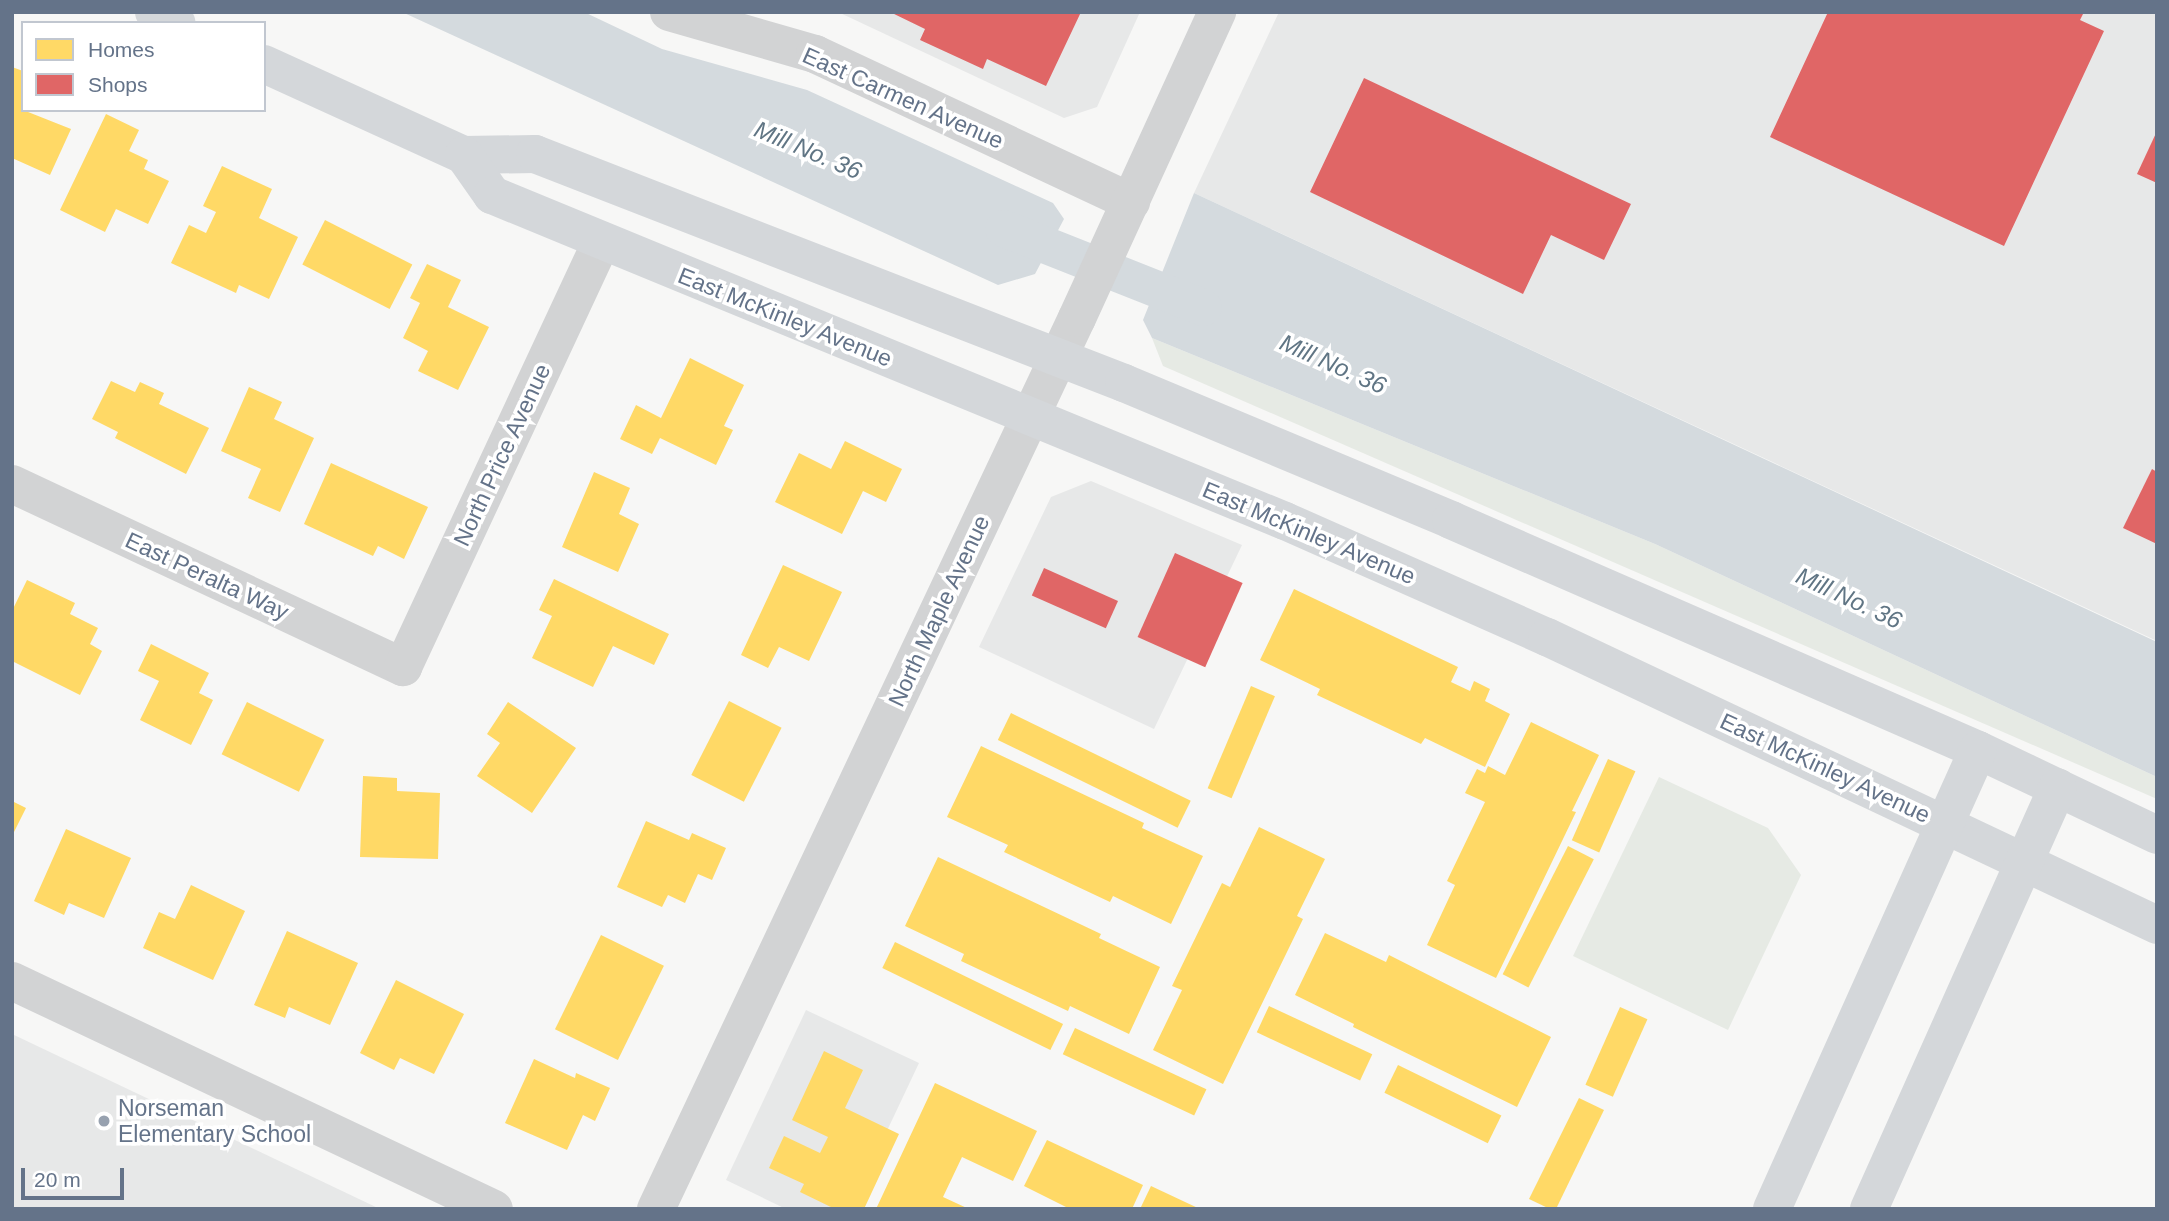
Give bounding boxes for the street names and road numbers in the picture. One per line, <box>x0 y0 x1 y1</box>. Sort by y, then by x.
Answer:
street label: East Carmen Avenue <box>798 41 1008 155</box>
street label: East McKinley Avenue <box>673 261 897 373</box>
street label: North Price Avenue <box>447 359 557 551</box>
street label: East McKinley Avenue <box>1198 475 1420 591</box>
street label: North Maple Avenue <box>882 510 996 712</box>
street label: East Peralta Way <box>121 526 293 626</box>
street label: East McKinley Avenue <box>1715 707 1935 829</box>

